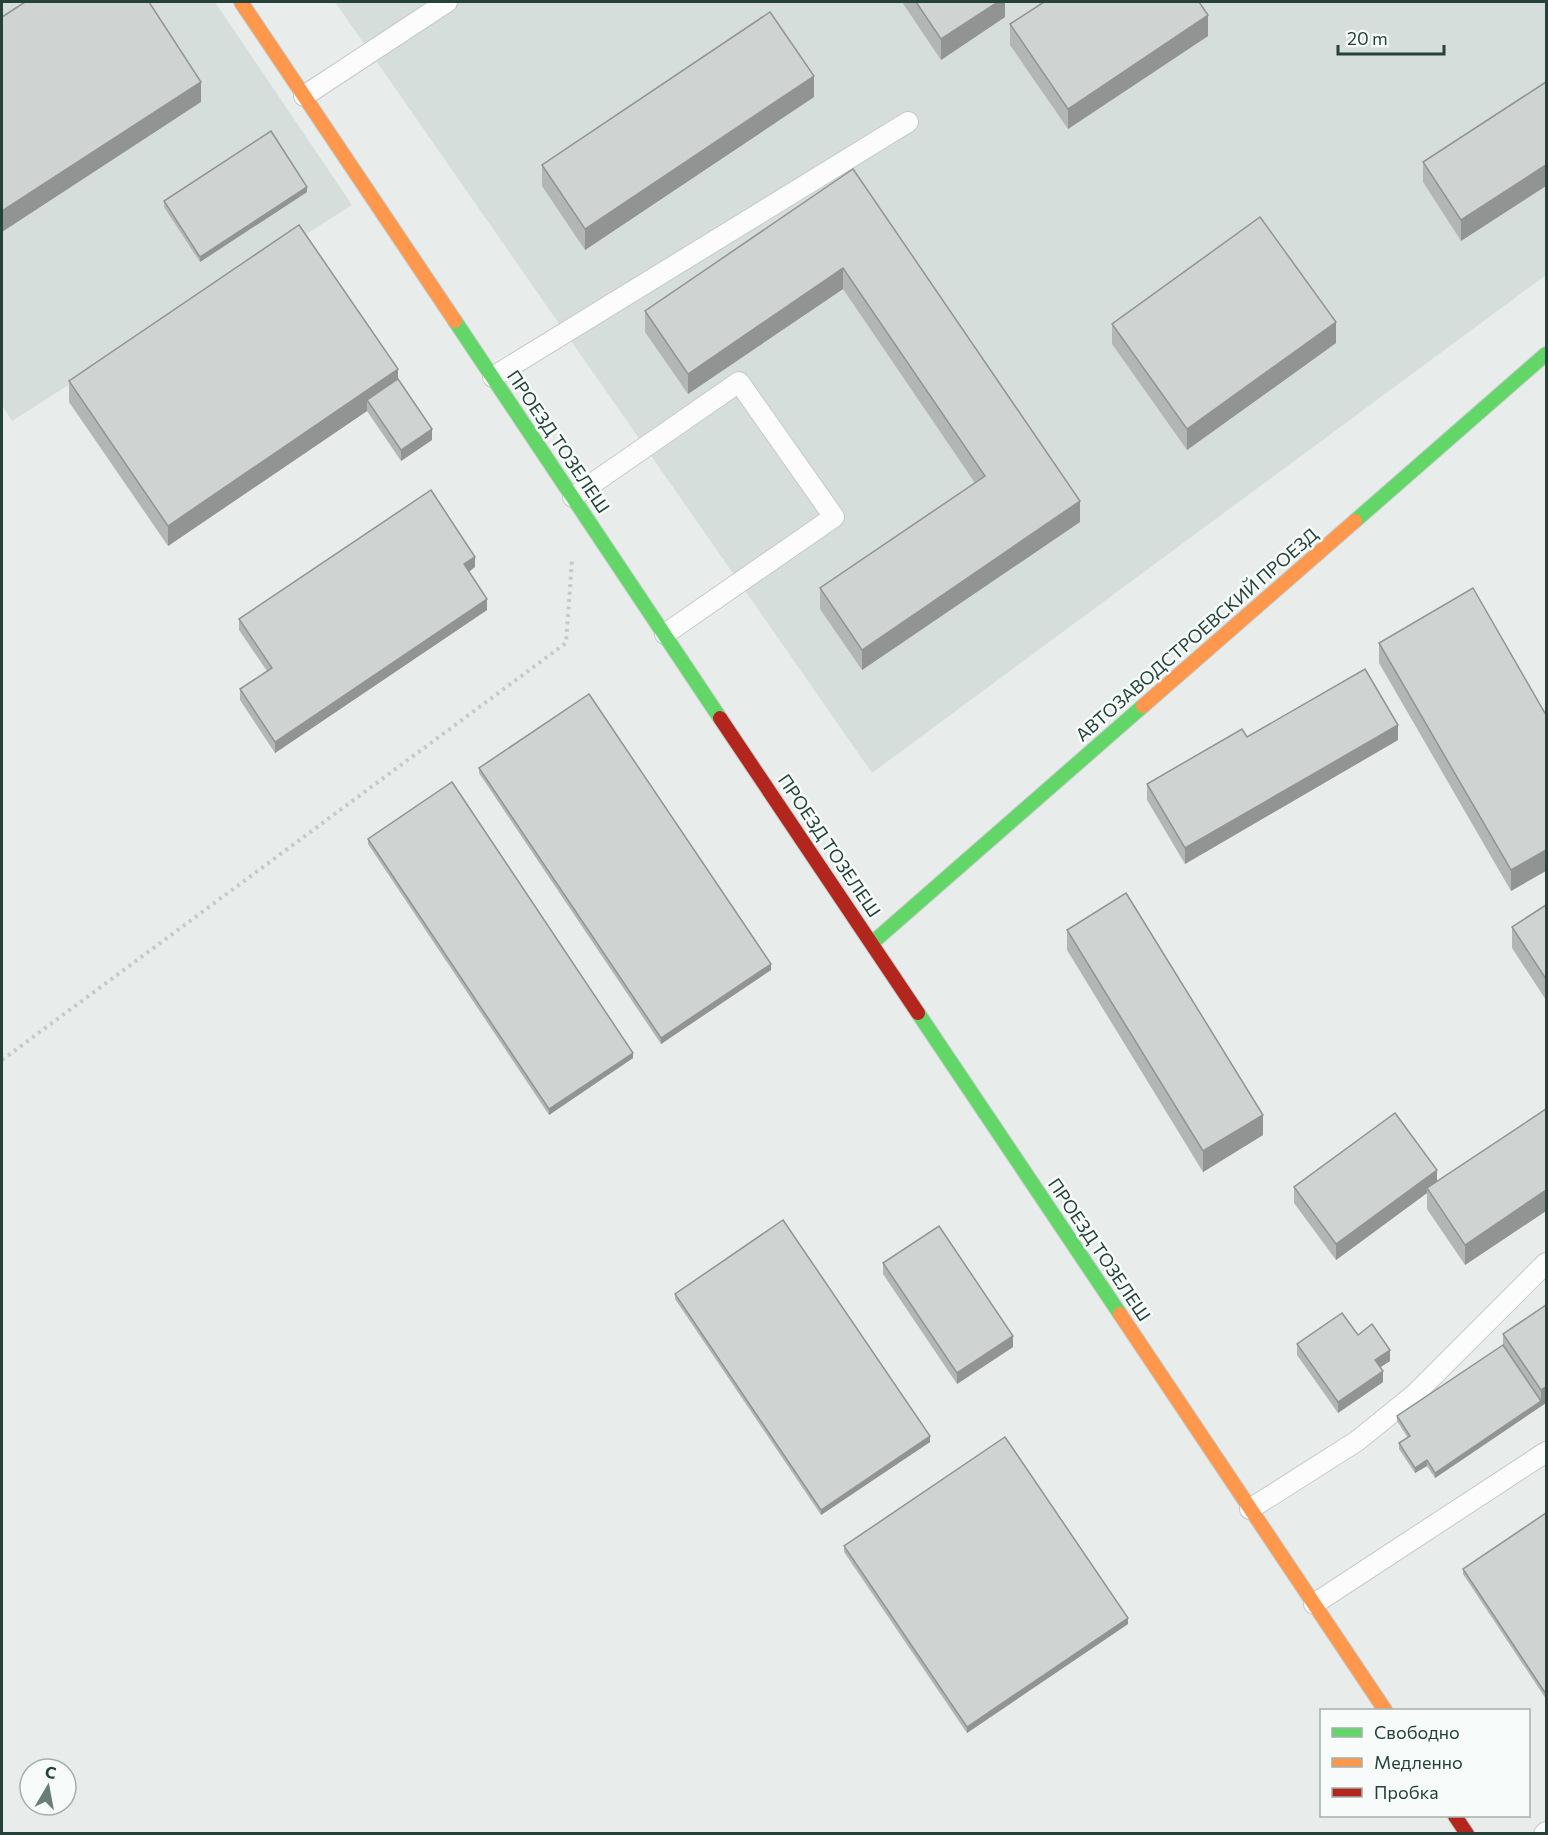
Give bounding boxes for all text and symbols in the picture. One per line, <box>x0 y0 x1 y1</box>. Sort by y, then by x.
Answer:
scale bar <box>1338 18 1444 56</box>
text: 20 m <box>1347 27 1388 49</box>
street label: ПРОЕЗД ТОЗЕЛЕШ <box>503 366 615 517</box>
street label: АВТОЗАВОДСТРОЕВСКИЙ ПРОЕЗД <box>1071 523 1322 746</box>
street label: ПРОЕЗД ТОЗЕЛЕШ <box>774 770 886 921</box>
street label: ПРОЕЗД ТОЗЕЛЕШ <box>1044 1174 1156 1325</box>
legend <box>1320 1709 1530 1817</box>
text: Свободно <box>1374 1721 1460 1743</box>
text: Медленно <box>1374 1751 1463 1773</box>
north arrow <box>18 1757 78 1817</box>
text: С <box>44 1761 58 1782</box>
text: Пробка <box>1374 1781 1439 1803</box>

